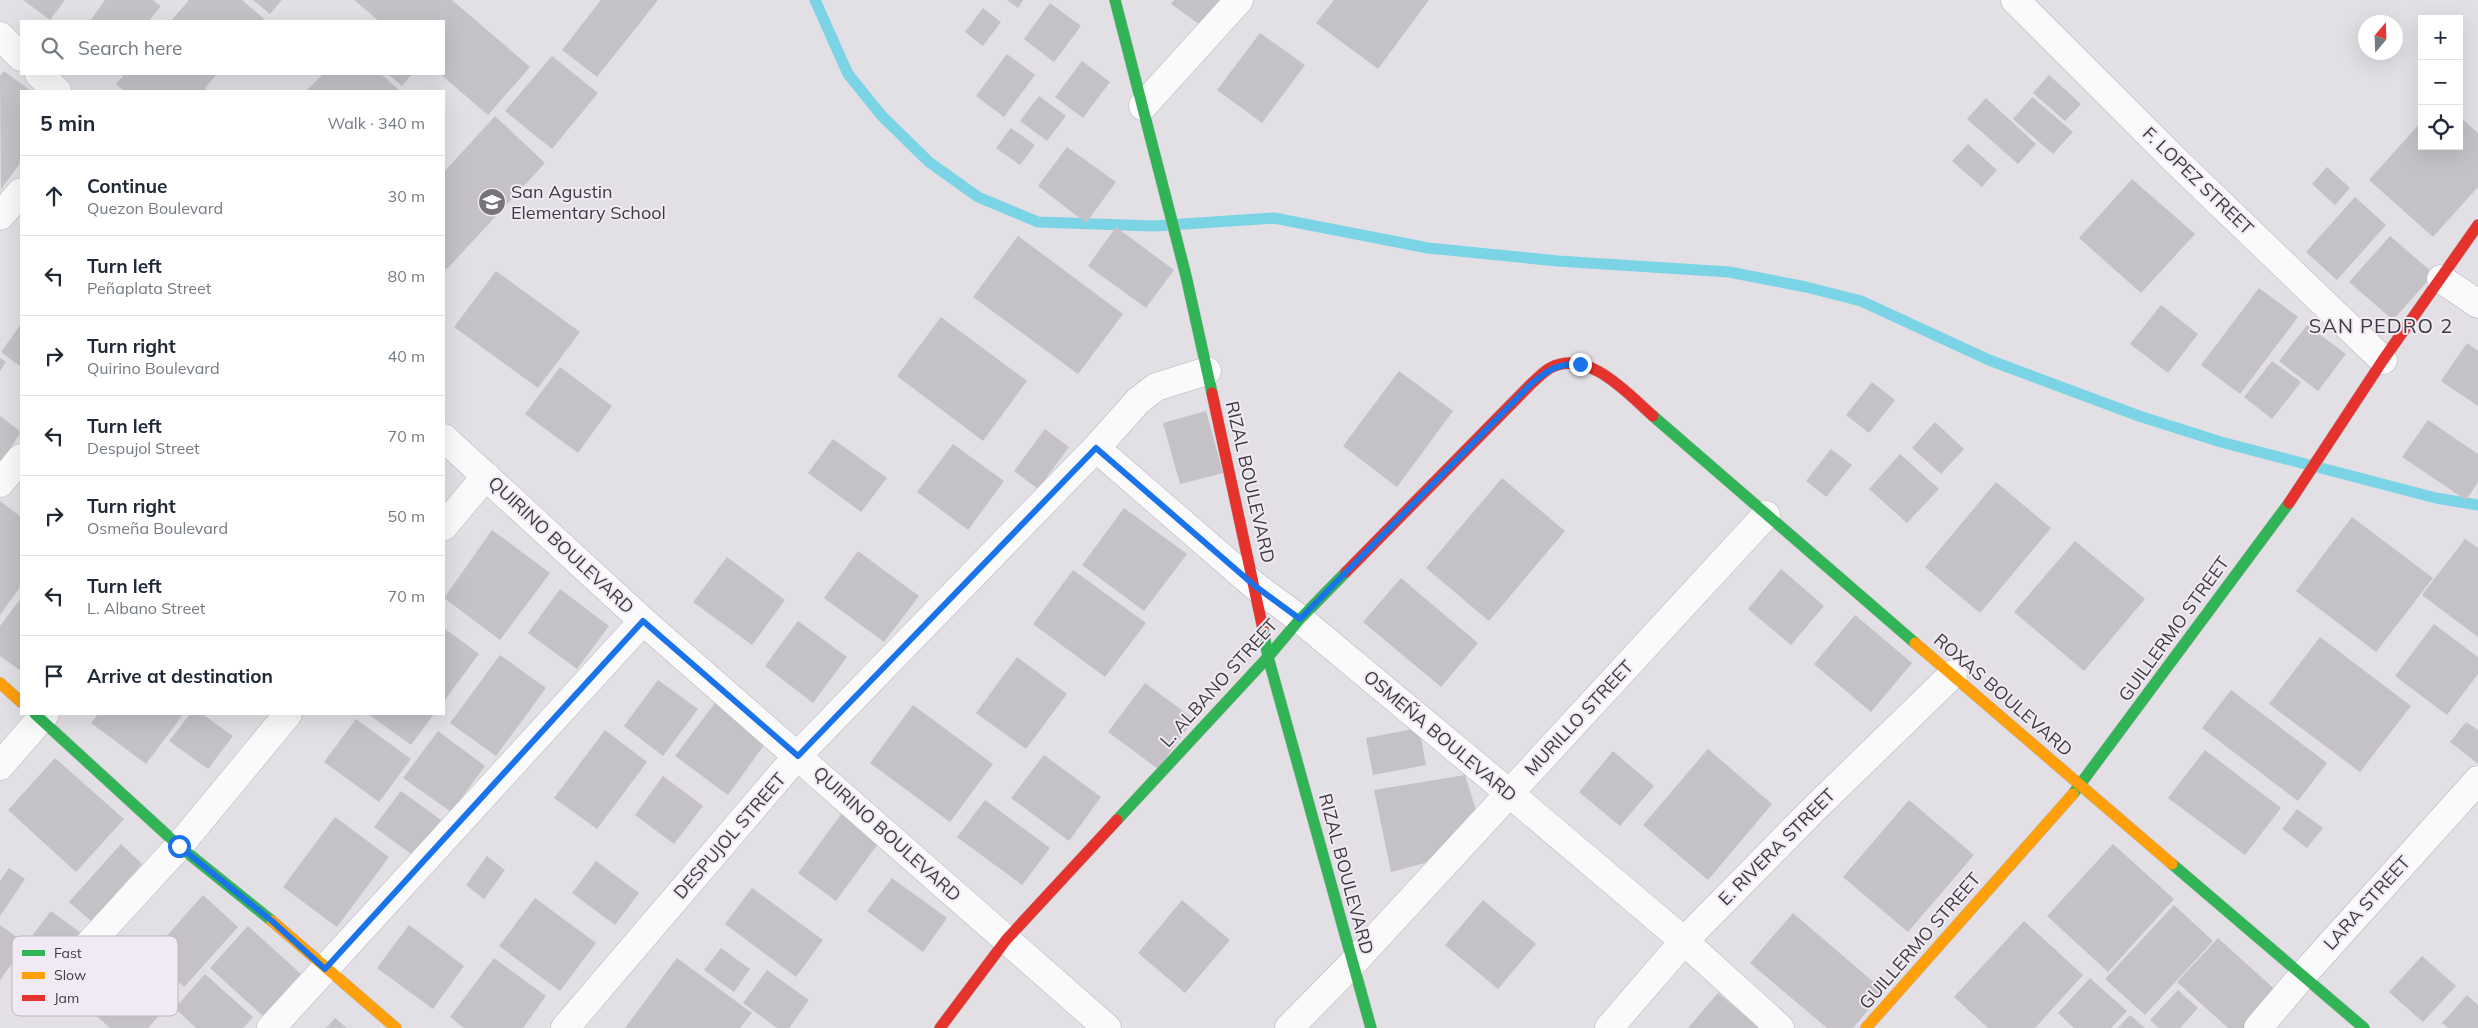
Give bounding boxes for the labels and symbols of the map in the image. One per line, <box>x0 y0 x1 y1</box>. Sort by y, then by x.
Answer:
north arrow <box>2358 15 2403 60</box>
street label: F. LOPEZ STREET <box>2138 122 2259 239</box>
place label: San Agustin Elementary School <box>511 180 666 224</box>
school or university icon: San Agustin Elementary School <box>477 187 507 217</box>
district label: SAN PEDRO 2 <box>2309 313 2453 338</box>
route end <box>1569 353 1592 376</box>
street label: RIZAL BOULEVARD <box>1221 399 1280 565</box>
street label: QUIRINO BOULEVARD <box>484 471 639 618</box>
street label: GUILLERMO STREET <box>2113 552 2234 706</box>
street label: L. ALBANO STREET <box>1155 613 1283 752</box>
street label: ROXAS BOULEVARD <box>1929 628 2077 761</box>
street label: MURILLO STREET <box>1519 655 1638 780</box>
street label: OSMEÑA BOULEVARD <box>1359 665 1522 806</box>
street label: QUIRINO BOULEVARD <box>809 761 966 906</box>
street label: DESPUJOL STREET <box>669 768 791 904</box>
street label: E. RIVERA STREET <box>1713 783 1840 910</box>
street label: RIZAL BOULEVARD <box>1314 791 1379 957</box>
route start <box>168 835 191 858</box>
street label: LARA STREET <box>2318 851 2415 955</box>
street label: GUILLERMO STREET <box>1854 867 1985 1014</box>
legend <box>12 936 178 1016</box>
text: Fast <box>54 944 82 962</box>
text: Slow <box>54 966 86 984</box>
text: Jam <box>54 989 79 1007</box>

